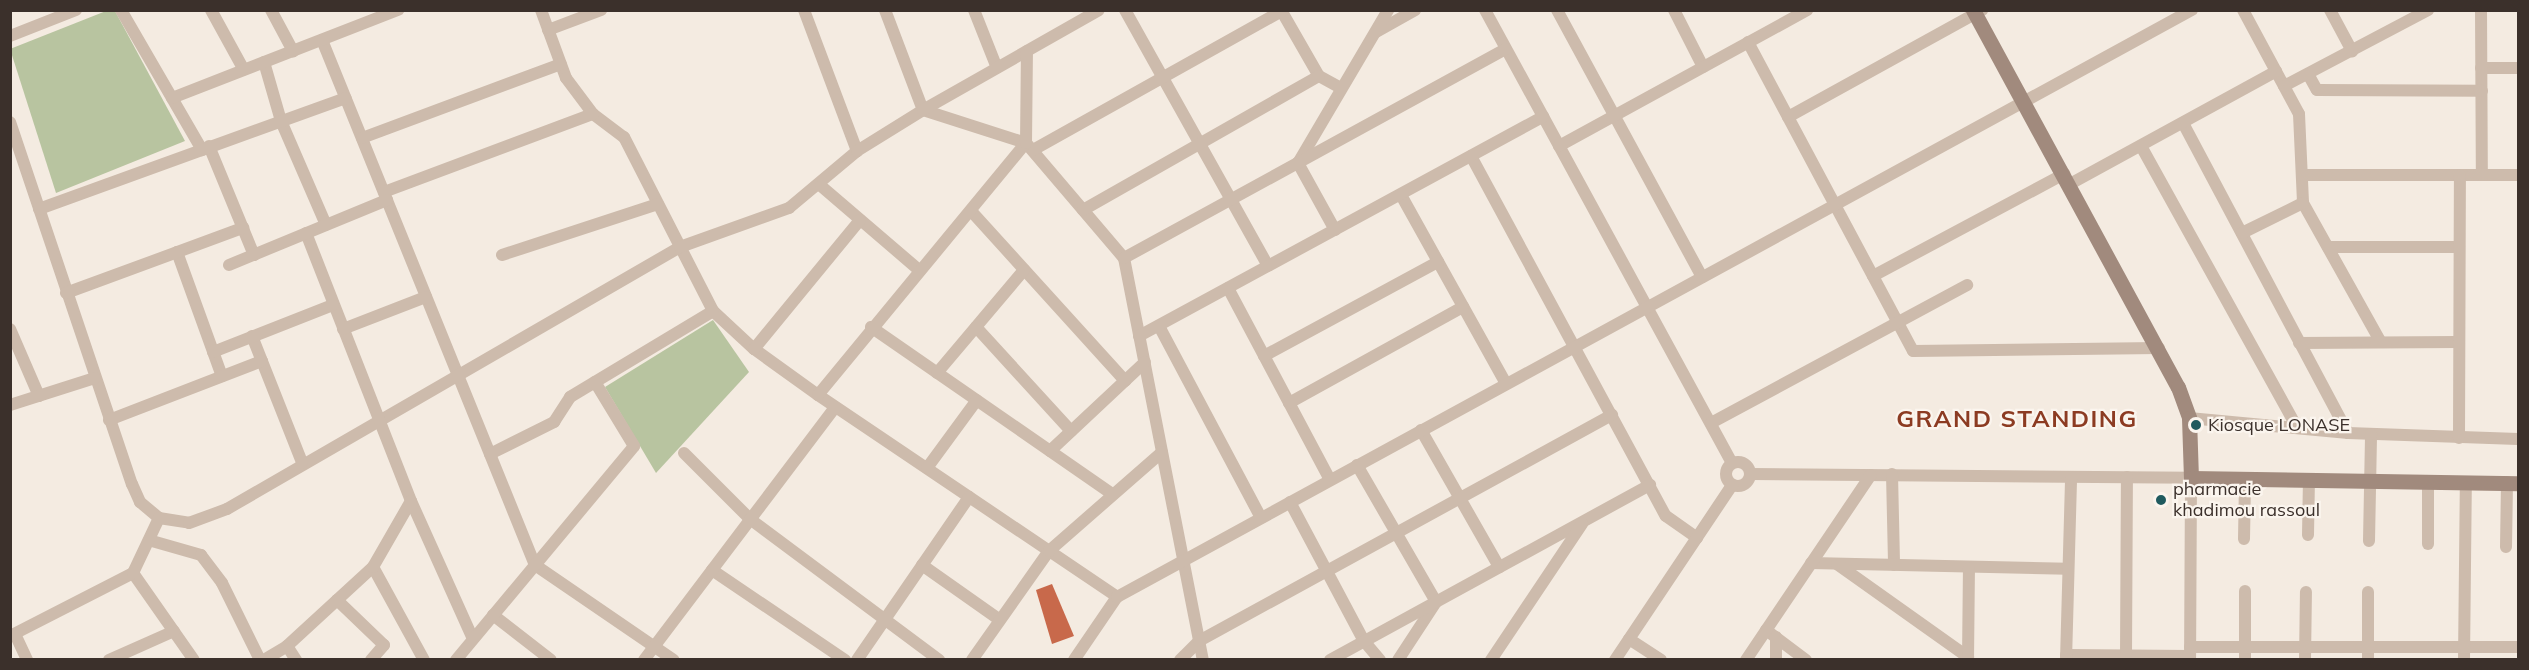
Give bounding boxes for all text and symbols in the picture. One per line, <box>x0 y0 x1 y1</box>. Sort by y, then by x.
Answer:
district label: GRAND STANDING <box>1896 405 2138 433</box>
place label: Kiosque LONASE <box>2208 414 2350 436</box>
marker: Kiosque LONASE <box>2189 418 2203 432</box>
place label: pharmacie khadimou rassoul <box>2173 479 2320 522</box>
marker: pharmacie khadimou rassoul <box>2154 493 2168 507</box>

